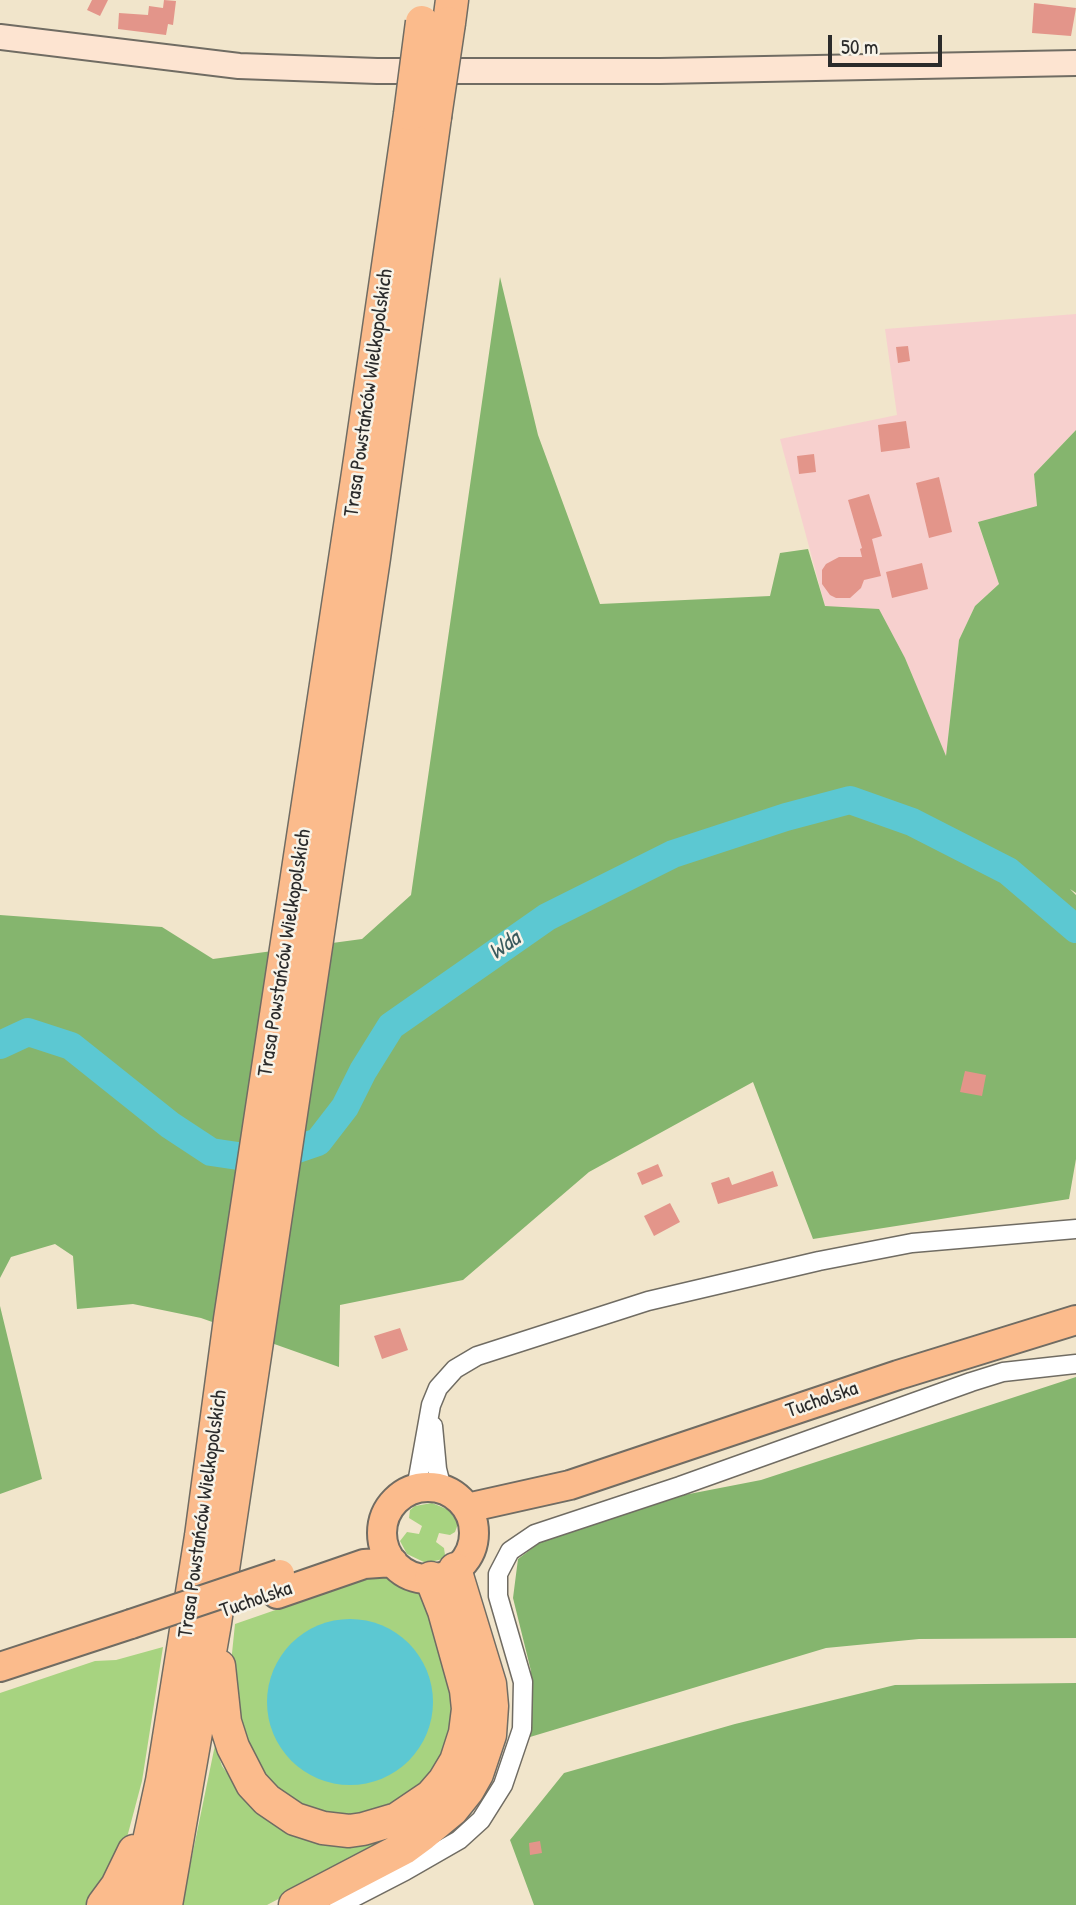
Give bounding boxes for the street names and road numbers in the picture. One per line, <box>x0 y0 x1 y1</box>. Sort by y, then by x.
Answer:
street label: Trasa Powstańców Wielkopolskich <box>339 267 399 519</box>
street label: Trasa Powstańców Wielkopolskich <box>253 828 317 1078</box>
street label: Tucholska <box>783 1376 861 1424</box>
street label: Trasa Powstańców Wielkopolskich <box>173 1388 233 1640</box>
street label: Tucholska <box>217 1576 295 1624</box>

